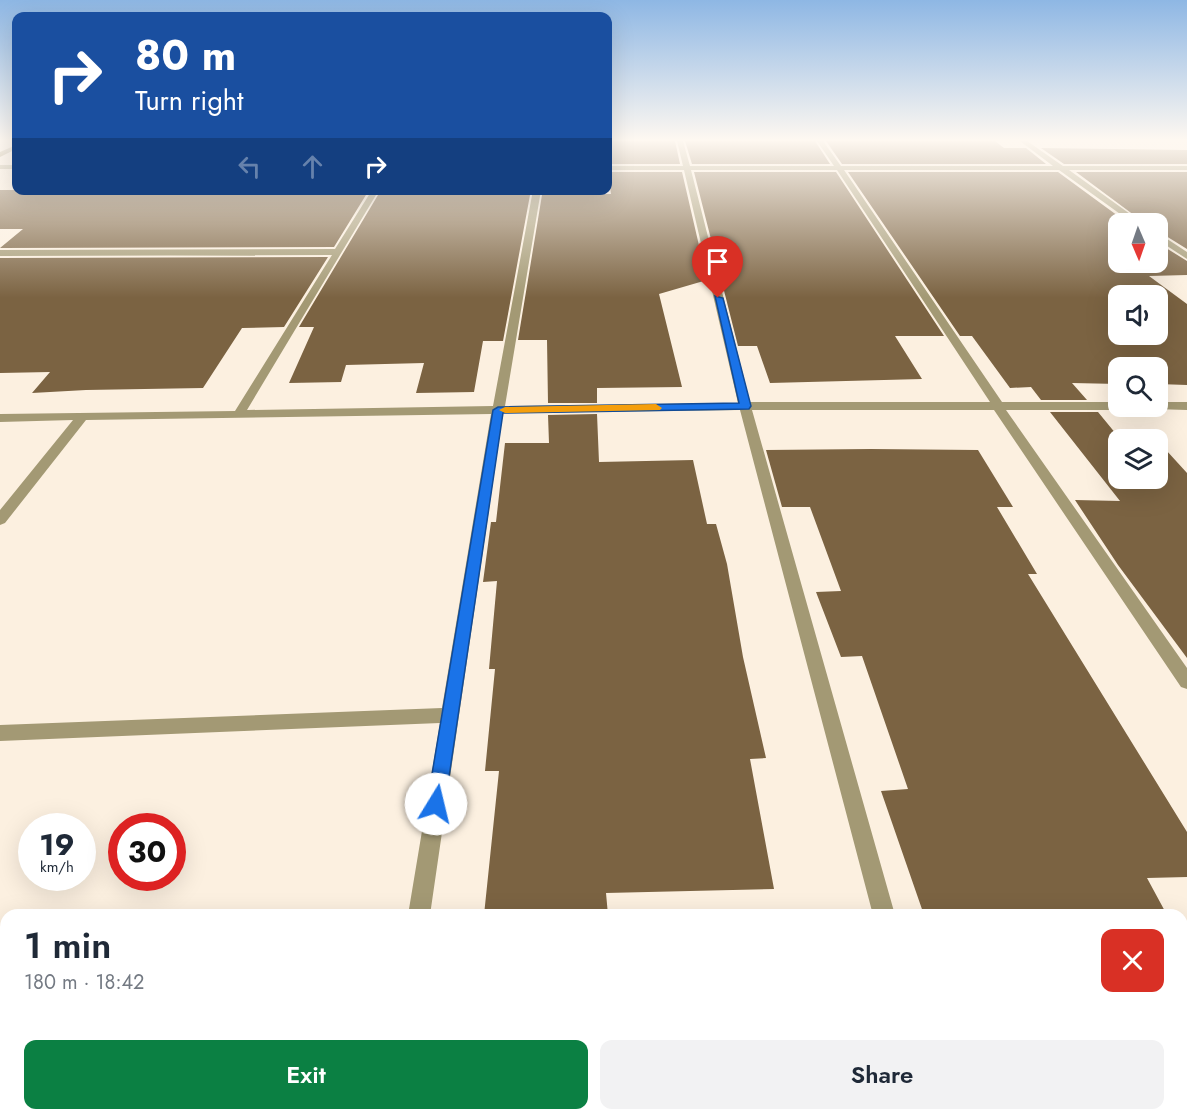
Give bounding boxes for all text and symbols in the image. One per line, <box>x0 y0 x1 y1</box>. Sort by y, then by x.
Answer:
text: 80 m <box>135 25 236 86</box>
icon: right <box>36 36 114 114</box>
text: Turn right <box>135 81 243 120</box>
icon: left <box>233 150 266 183</box>
icon: ahead <box>296 150 329 183</box>
icon: right <box>359 150 392 183</box>
north arrow <box>1108 213 1168 273</box>
map controls <box>1108 213 1168 489</box>
pin <box>692 236 743 298</box>
icon: arrive <box>701 245 734 278</box>
button: sound <box>1108 285 1168 345</box>
button: search <box>1108 357 1168 417</box>
button: layers <box>1108 429 1168 489</box>
position arrow <box>404 772 468 836</box>
speed limit sign: 30 <box>108 813 186 891</box>
text: 19 <box>39 823 75 866</box>
text: km/h <box>40 856 74 878</box>
text: 1 min <box>24 919 111 971</box>
button: close <box>1101 929 1164 992</box>
text: 180 m · 18:42 <box>24 968 144 997</box>
button: Exit <box>24 1040 588 1109</box>
button: Share <box>600 1040 1164 1109</box>

